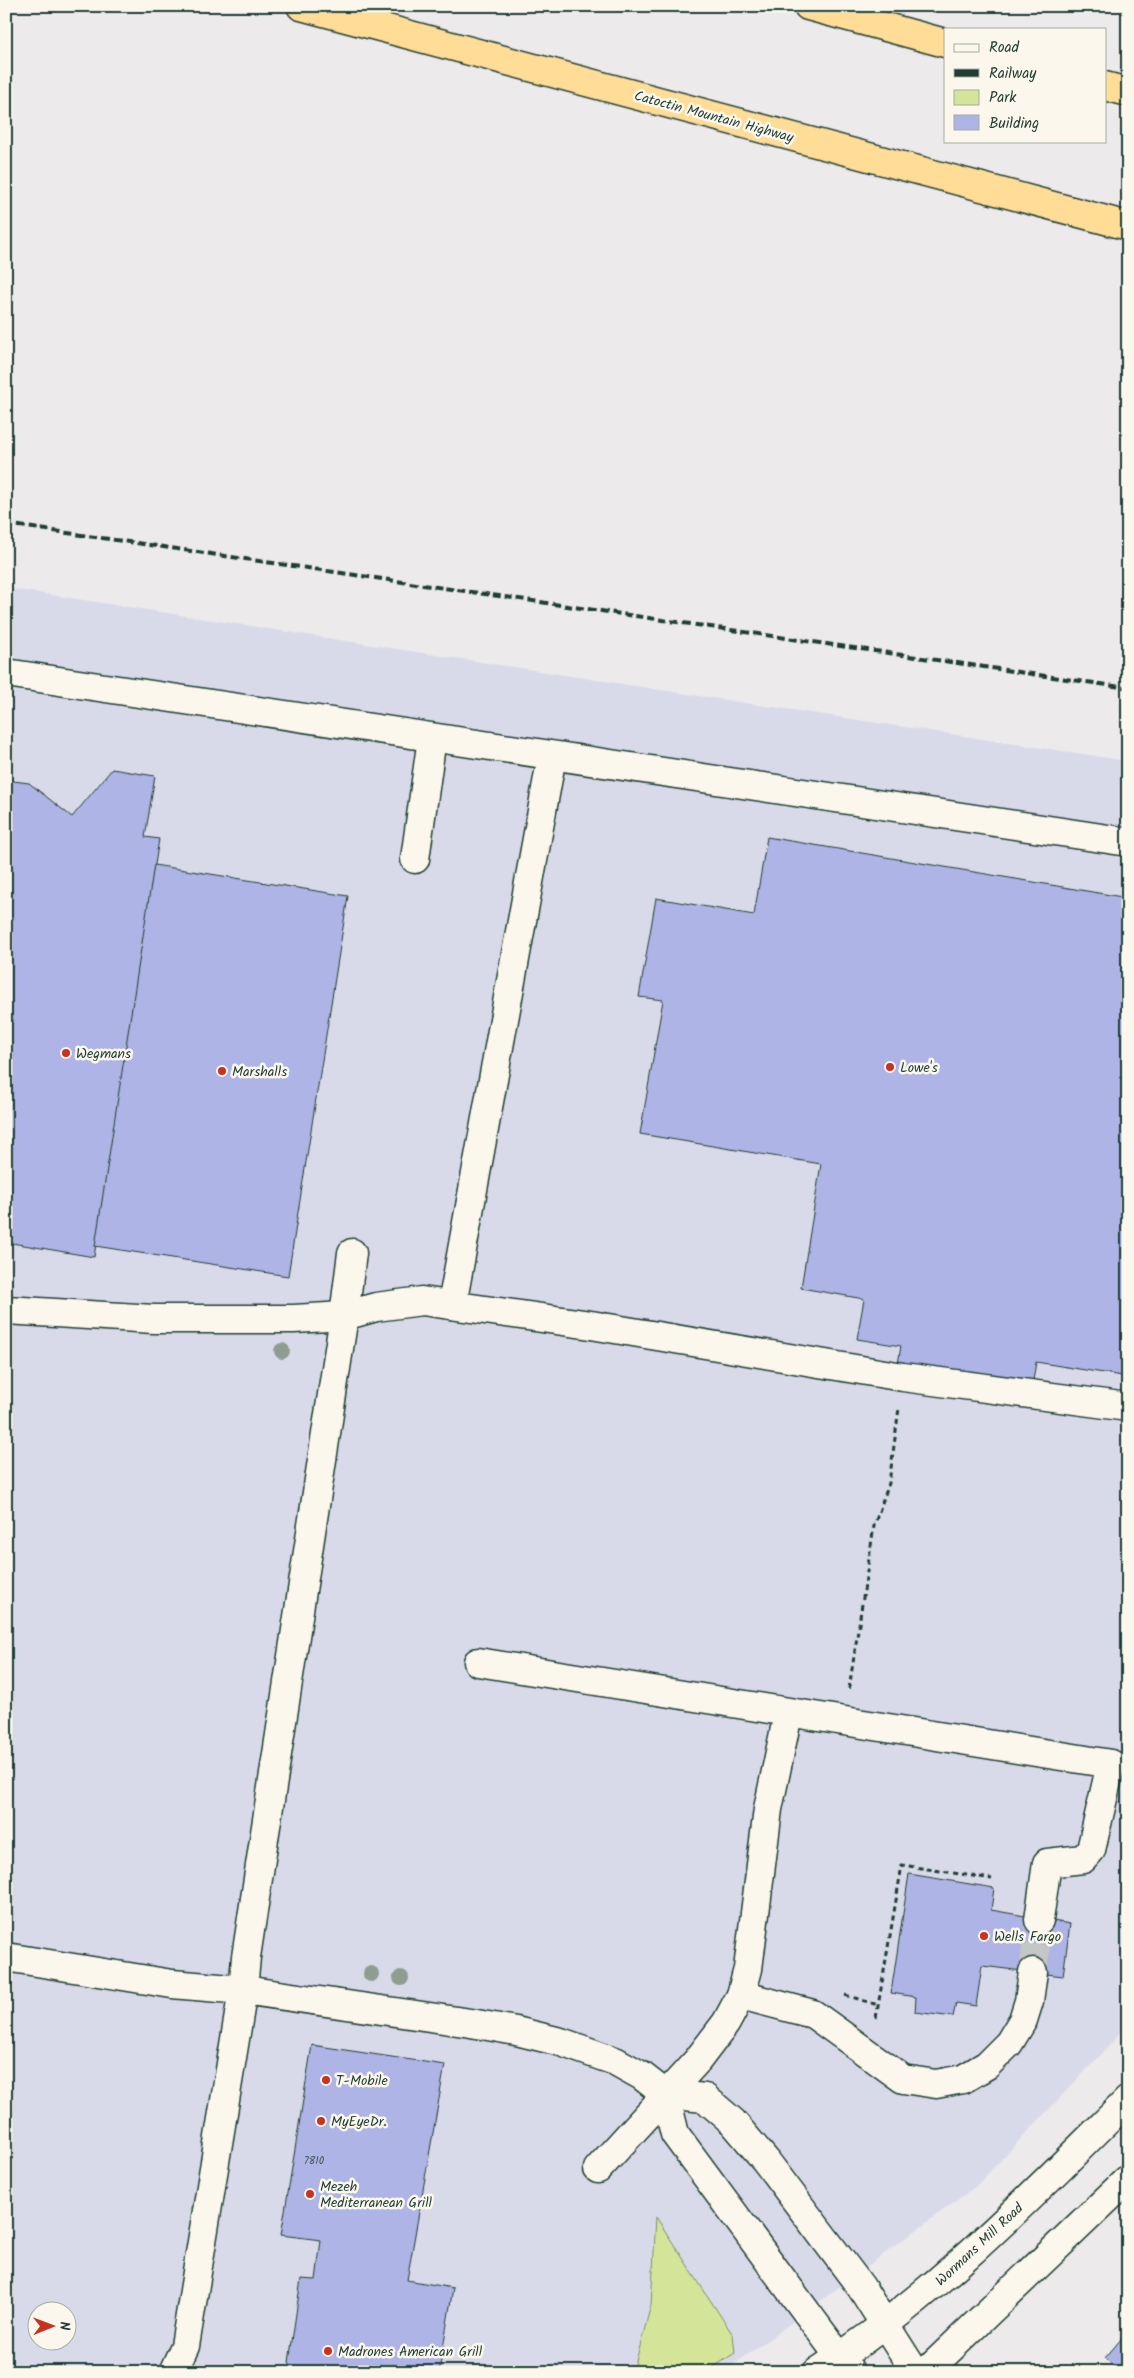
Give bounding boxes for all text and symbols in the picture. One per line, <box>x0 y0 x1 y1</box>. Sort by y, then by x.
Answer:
legend <box>944 28 1106 142</box>
text: Road <box>989 36 1020 60</box>
text: Railway <box>989 62 1037 86</box>
street label: Catoctin Mountain Highway <box>632 85 796 149</box>
text: Park <box>989 86 1017 110</box>
text: Building <box>989 112 1039 136</box>
place label: Wegmans <box>76 1043 131 1065</box>
marker: Wegmans <box>60 1047 72 1059</box>
place label: Lowe's <box>900 1057 938 1079</box>
place label: Marshalls <box>232 1061 287 1083</box>
marker: Lowe's <box>884 1061 896 1073</box>
marker: Marshalls <box>216 1065 228 1077</box>
place label: Wells Fargo <box>994 1926 1061 1948</box>
marker: Wells Fargo <box>978 1930 990 1942</box>
place label: T-Mobile <box>336 2070 388 2092</box>
marker: T-Mobile <box>320 2074 332 2086</box>
place label: MyEyeDr. <box>331 2111 387 2133</box>
marker: MyEyeDr. <box>315 2115 327 2127</box>
house number: 7810 <box>304 2152 325 2170</box>
place label: Mezeh Mediterranean Grill <box>320 2176 433 2214</box>
marker: Mezeh Mediterranean Grill <box>304 2188 316 2200</box>
street label: Wormans Mill Road <box>931 2197 1029 2292</box>
north arrow <box>28 2300 78 2350</box>
text: N <box>53 2321 75 2331</box>
place label: Madrones American Grill <box>338 2341 483 2363</box>
marker: Madrones American Grill <box>322 2345 334 2357</box>

